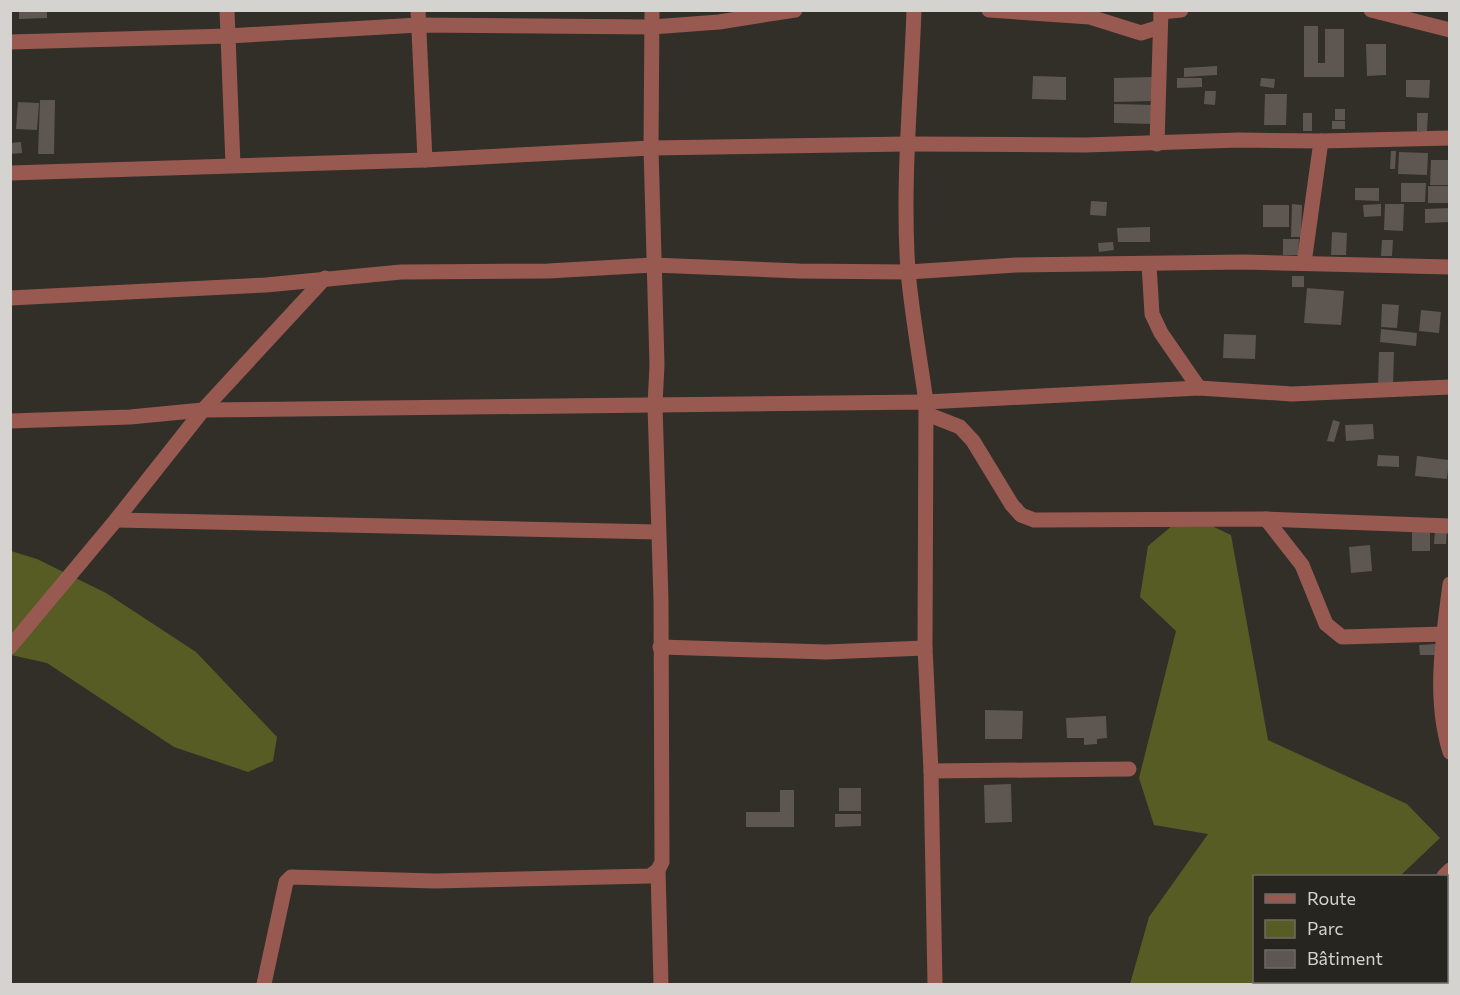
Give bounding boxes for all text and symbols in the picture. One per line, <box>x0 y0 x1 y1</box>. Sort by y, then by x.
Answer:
legend <box>1253 875 1448 983</box>
text: Route <box>1307 887 1356 909</box>
text: Parc <box>1307 917 1344 939</box>
text: Bâtiment <box>1307 947 1383 969</box>

